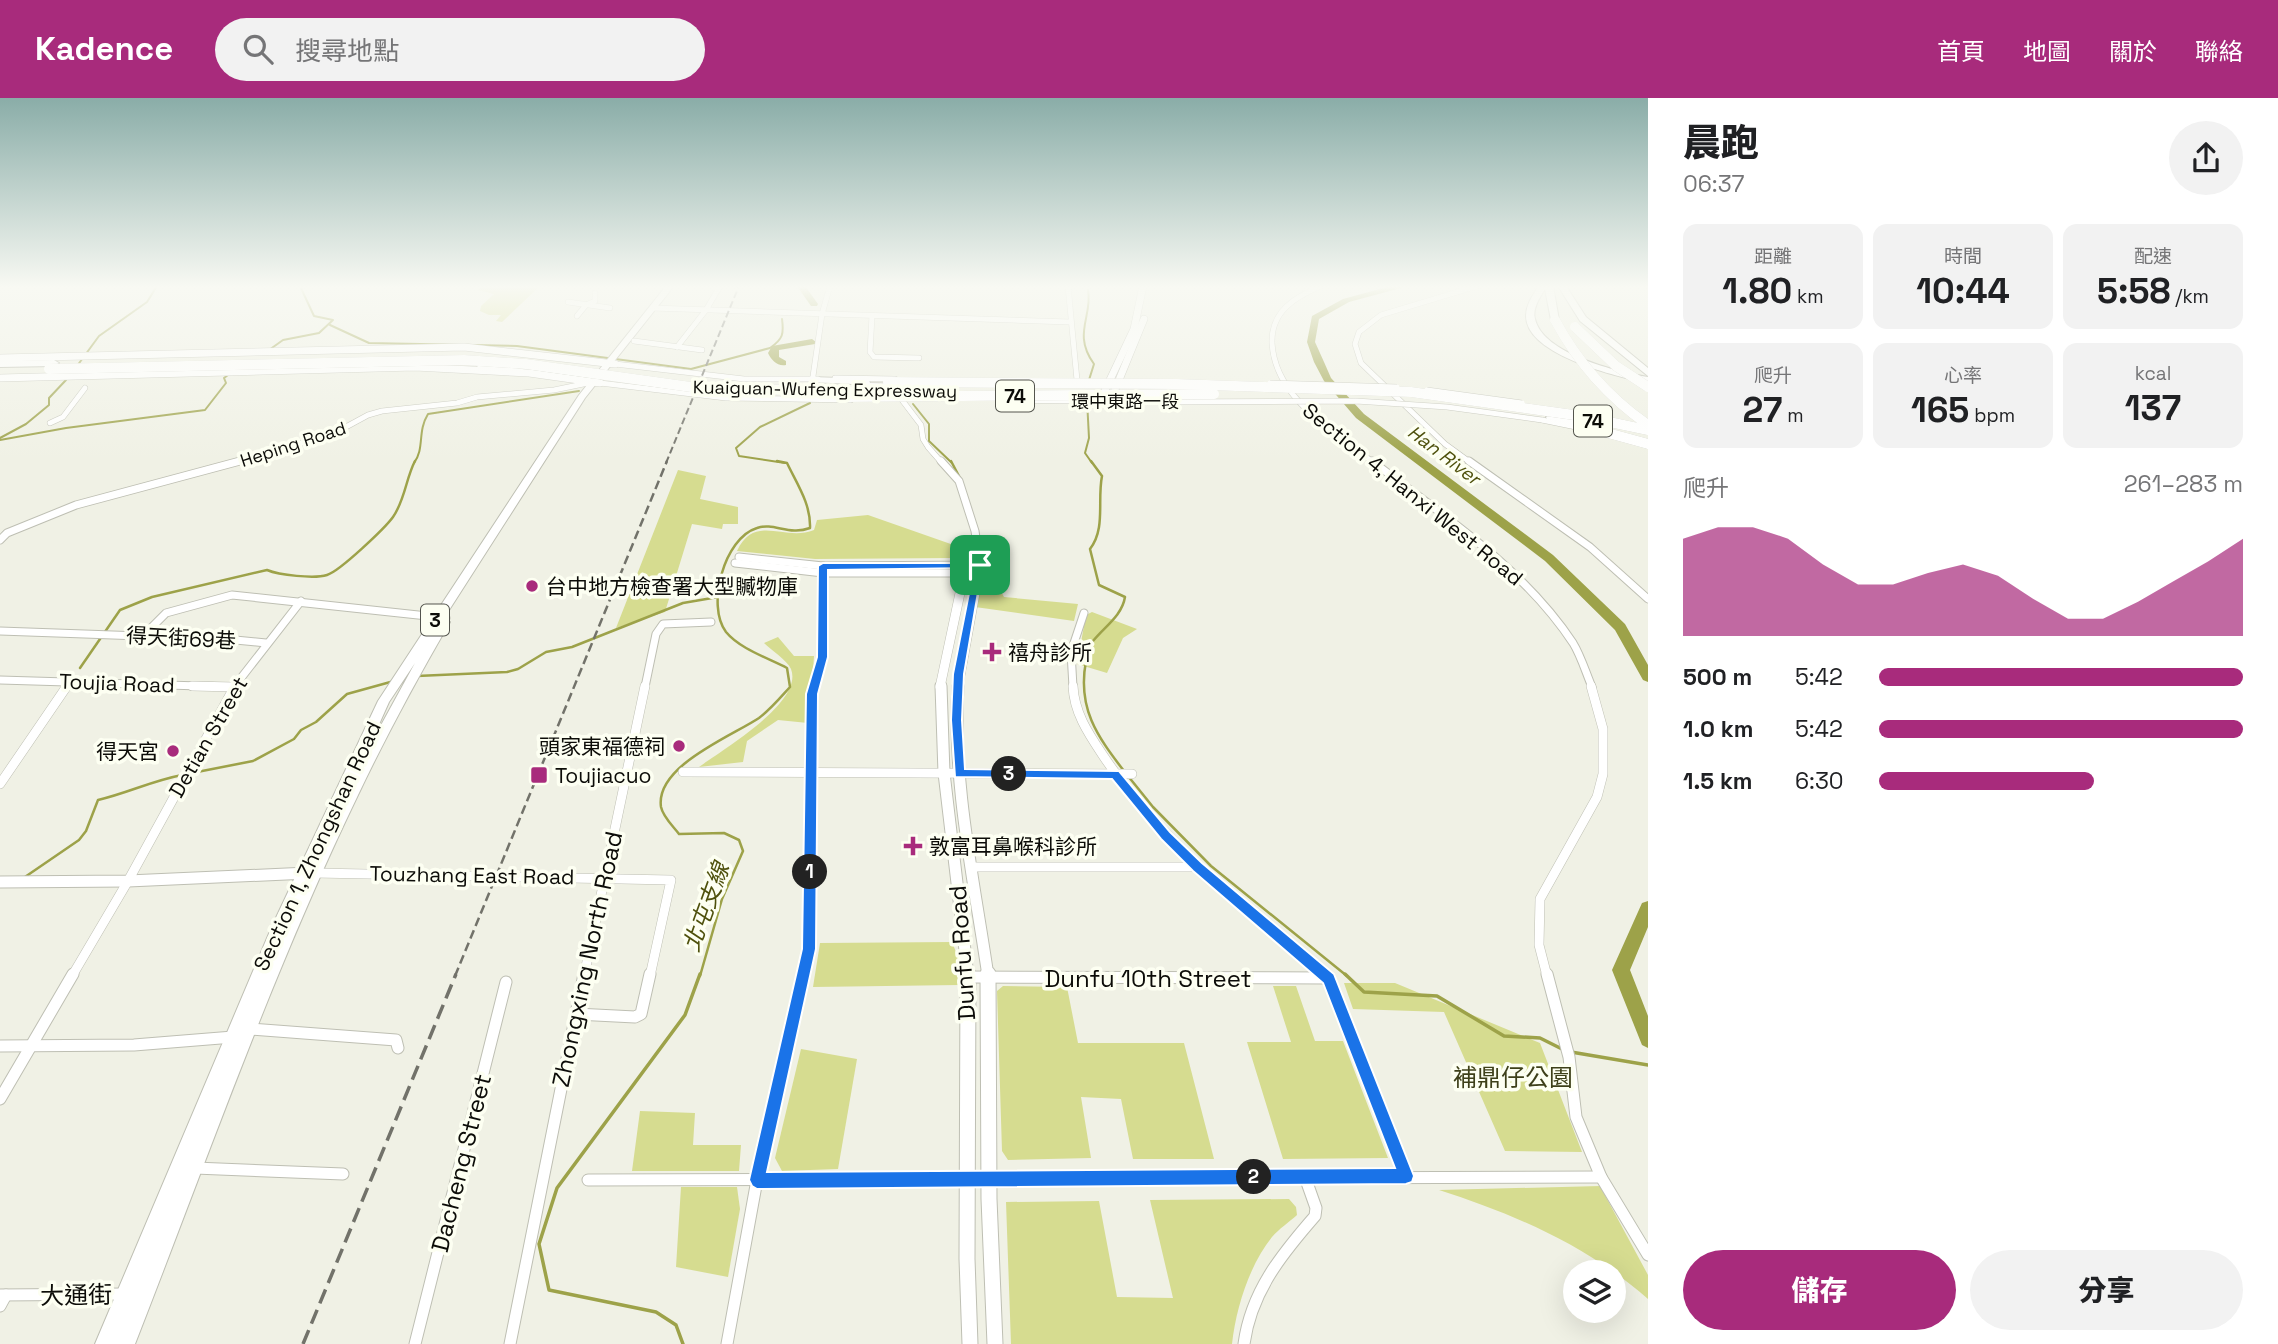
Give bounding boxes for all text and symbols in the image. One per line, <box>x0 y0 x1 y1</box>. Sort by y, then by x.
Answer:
search box <box>215 18 705 81</box>
text: Kadence <box>35 28 173 70</box>
icon: search <box>239 30 277 68</box>
text: 搜尋地點 <box>295 34 399 68</box>
text: 首頁 <box>1937 36 1985 67</box>
text: 地圖 <box>2023 36 2071 67</box>
text: 關於 <box>2109 36 2157 67</box>
text: 聯絡 <box>2195 36 2243 67</box>
text: 晨跑 <box>1683 119 1759 167</box>
button: share <box>2169 121 2243 195</box>
text: 06:37 <box>1683 169 1745 199</box>
text: 距離 <box>1754 244 1792 269</box>
text: 時間 <box>1944 244 1982 269</box>
text: 配速 <box>2134 244 2172 269</box>
text: 1.80 <box>1722 269 1792 313</box>
text: 10:44 <box>1916 269 2010 313</box>
text: 5:58 <box>2097 269 2170 313</box>
text: km <box>1792 284 1824 309</box>
text: /km <box>2170 284 2209 309</box>
text: kcal <box>2135 361 2171 386</box>
text: 爬升 <box>1754 363 1792 388</box>
text: 心率 <box>1944 363 1982 388</box>
street label: Kuaiguan-Wufeng Expressway <box>693 375 957 403</box>
road number: 74 <box>996 380 1034 412</box>
text: 137 <box>2125 386 2181 430</box>
text: 27 <box>1742 388 1782 432</box>
text: 165 <box>1911 388 1969 432</box>
street label: 環中東路一段 <box>1071 390 1179 413</box>
street label: Section 4, Hanxi West Road <box>1297 397 1529 591</box>
text: m <box>1782 403 1804 428</box>
text: bpm <box>1969 403 2015 428</box>
road number: 74 <box>1574 406 1612 436</box>
street label: Heping Road <box>237 416 349 472</box>
water label: Han River <box>1403 419 1487 492</box>
text: 261–283 m <box>2124 469 2243 499</box>
text: 爬升 <box>1683 473 1729 503</box>
pin <box>950 535 1010 595</box>
icon: arrive <box>961 546 999 584</box>
place label: 台中地方檢查署大型贓物庫 <box>546 573 798 600</box>
marker: 台中地方檢查署大型贓物庫 <box>524 578 540 594</box>
road number: 3 <box>421 604 449 636</box>
street label: 得天街69巷 <box>126 622 236 654</box>
place label: 禧舟診所 <box>1008 639 1092 666</box>
marker: 禧舟診所 <box>982 642 1002 662</box>
text: 500 m <box>1683 662 1752 692</box>
text: 5:42 <box>1795 662 1843 692</box>
street label: Toujia Road <box>59 667 175 699</box>
street label: Detian Street <box>162 672 254 802</box>
text: 1.0 km <box>1683 714 1753 744</box>
text: 5:42 <box>1795 714 1843 744</box>
street label: Section 1, Zhongshan Road <box>247 717 387 975</box>
place label: 頭家東福德祠 <box>539 733 665 760</box>
place label: 得天宮 <box>96 738 159 765</box>
marker: 頭家東福德祠 <box>671 738 687 754</box>
marker: 得天宮 <box>165 743 181 759</box>
pin: 3 <box>992 756 1026 792</box>
text: 3 <box>1003 761 1014 786</box>
place label: Toujiacuo <box>555 762 652 789</box>
marker: Toujiacuo <box>529 765 549 785</box>
text: 1.5 km <box>1683 766 1753 796</box>
text: 6:30 <box>1795 766 1844 796</box>
street label: Zhongxing North Road <box>545 828 629 1090</box>
place label: 敦富耳鼻喉科診所 <box>929 833 1097 860</box>
marker: 敦富耳鼻喉科診所 <box>903 836 923 856</box>
pin: 1 <box>792 854 828 890</box>
water label: 北屯支線 <box>676 856 737 955</box>
text: 1 <box>805 859 814 884</box>
street label: Touzhang East Road <box>369 860 575 890</box>
street label: Dunfu Road <box>942 884 982 1022</box>
street label: Dunfu 10th Street <box>1044 963 1252 994</box>
park label: 補鼎仔公園 <box>1453 1062 1573 1093</box>
street label: Dacheng Street <box>424 1071 498 1255</box>
pin: 2 <box>1236 1160 1272 1194</box>
text: 2 <box>1248 1164 1259 1189</box>
button: 儲存 <box>1683 1250 1956 1330</box>
button: 分享 <box>1970 1250 2243 1330</box>
map controls <box>1563 1260 1626 1323</box>
button: layers <box>1563 1260 1626 1323</box>
street label: 大通街 <box>40 1279 112 1311</box>

